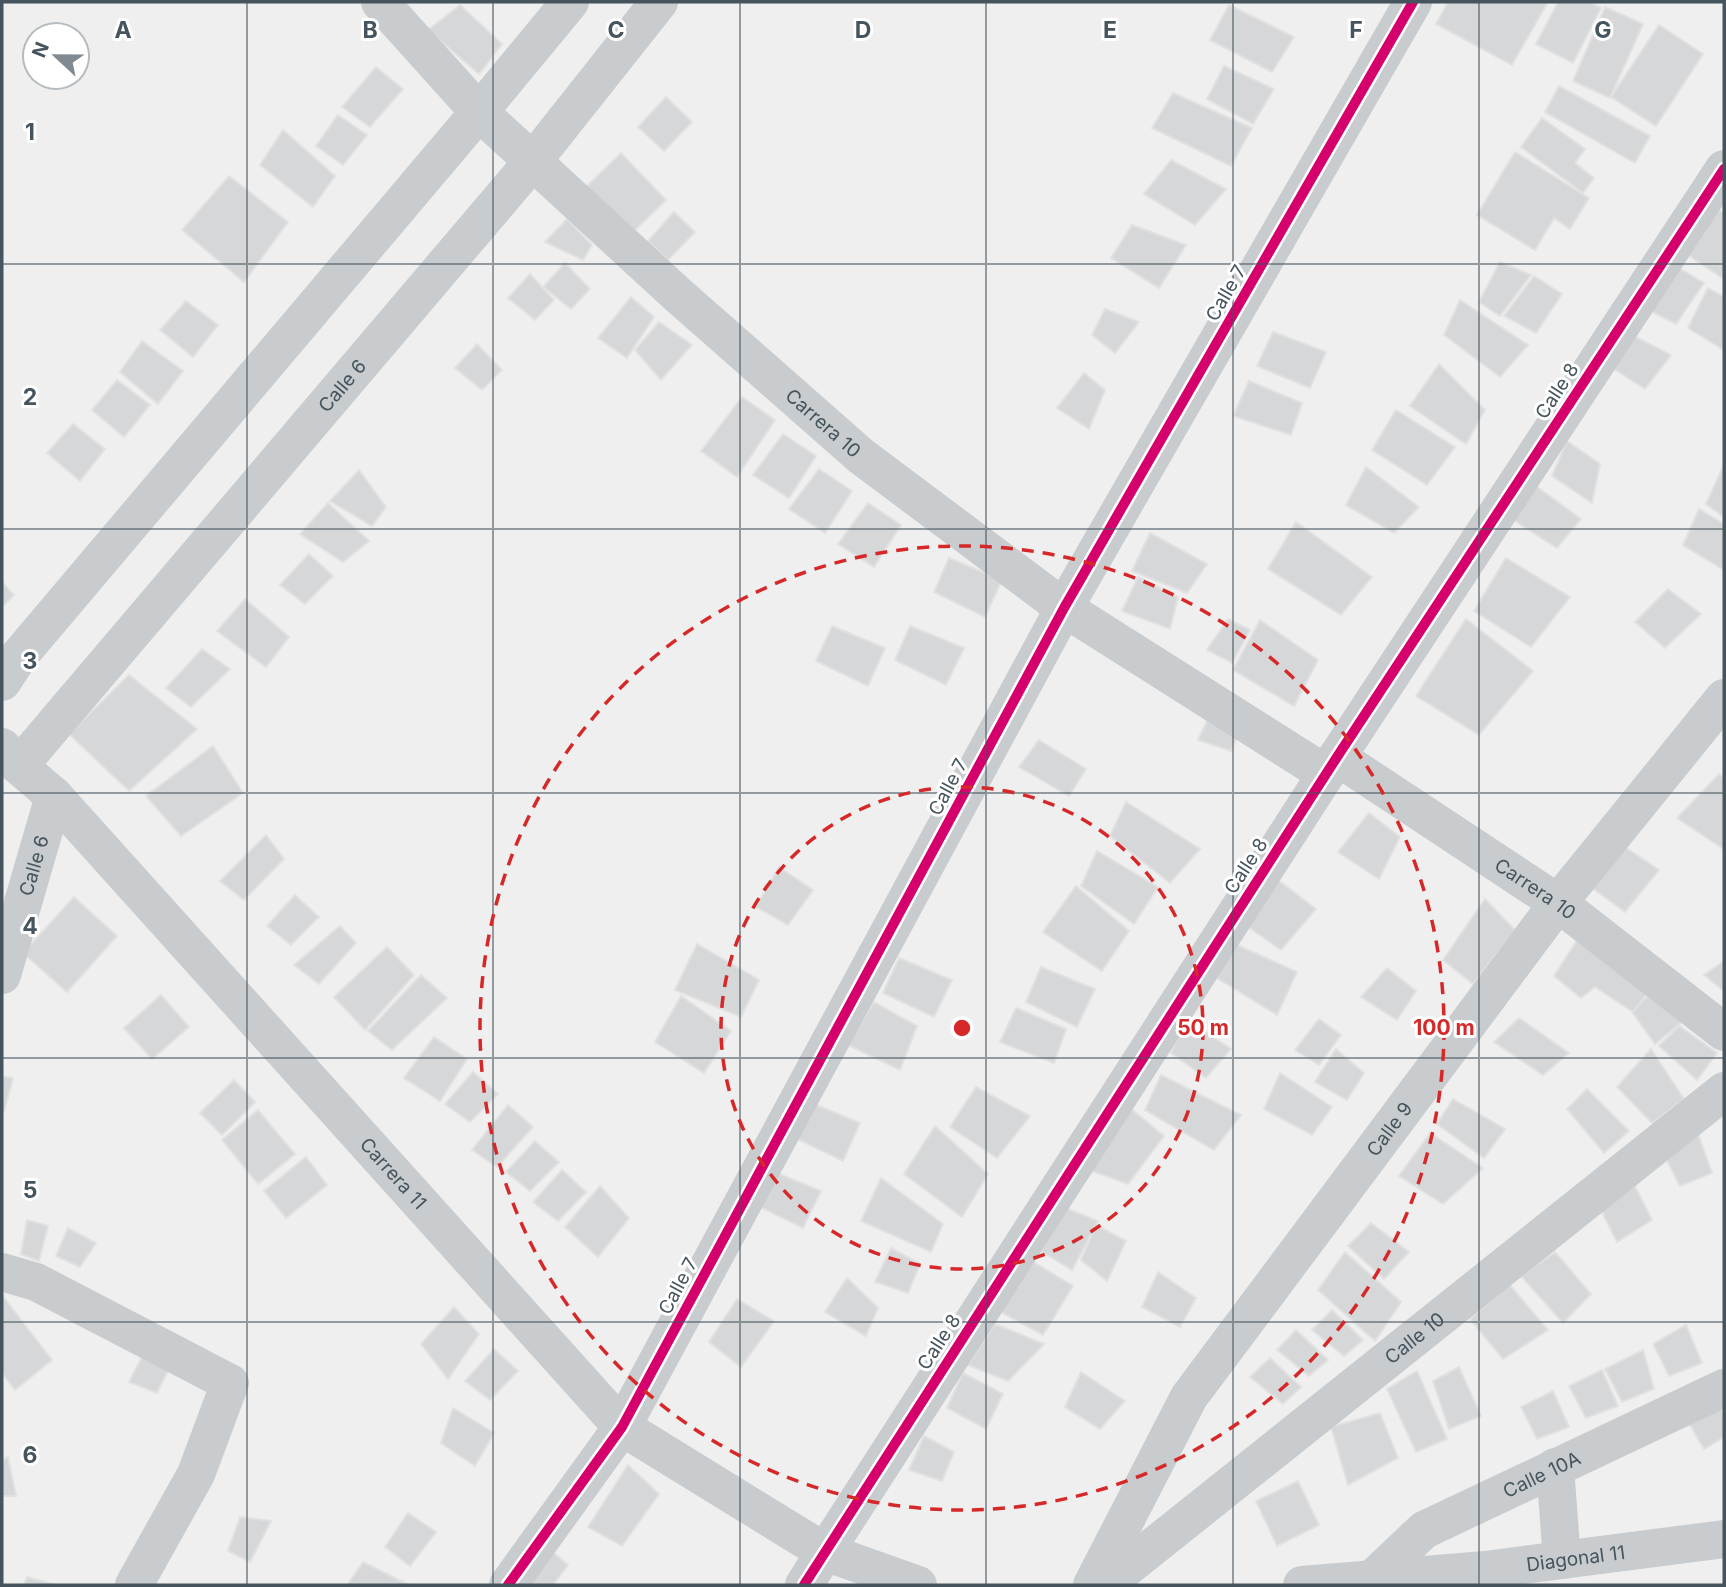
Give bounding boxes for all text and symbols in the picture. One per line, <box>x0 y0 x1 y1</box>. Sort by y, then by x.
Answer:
text: A <box>114 16 132 44</box>
text: B <box>362 16 378 44</box>
text: C <box>607 16 625 44</box>
text: D <box>855 16 871 44</box>
text: E <box>1103 16 1117 44</box>
text: F <box>1349 16 1363 44</box>
text: G <box>1594 16 1612 44</box>
north arrow <box>21 21 91 91</box>
text: N <box>27 39 54 61</box>
text: 1 <box>25 118 35 146</box>
street label: Calle 7 <box>1201 261 1251 325</box>
street label: Calle 6 <box>313 355 371 417</box>
street label: Calle 8 <box>1530 359 1584 423</box>
text: 2 <box>23 383 37 411</box>
street label: Carrera 10 <box>781 384 866 462</box>
text: 3 <box>23 647 37 675</box>
street label: Calle 7 <box>924 755 972 819</box>
street label: Calle 6 <box>14 833 53 899</box>
street label: Calle 8 <box>1219 834 1273 898</box>
street label: Carrera 10 <box>1491 853 1580 924</box>
text: 4 <box>22 912 38 940</box>
text: 50 m <box>1177 1015 1229 1040</box>
text: 100 m <box>1413 1015 1475 1040</box>
centre of rings <box>950 1016 974 1040</box>
street label: Calle 9 <box>1361 1097 1417 1161</box>
street label: Carrera 11 <box>355 1133 432 1214</box>
text: 5 <box>23 1176 37 1204</box>
street label: Calle 7 <box>654 1254 702 1318</box>
street label: Calle 10 <box>1380 1307 1449 1369</box>
street label: Calle 8 <box>912 1310 966 1374</box>
text: 6 <box>23 1441 37 1469</box>
street label: Calle 10A <box>1499 1446 1584 1502</box>
street label: Diagonal 11 <box>1525 1540 1626 1576</box>

